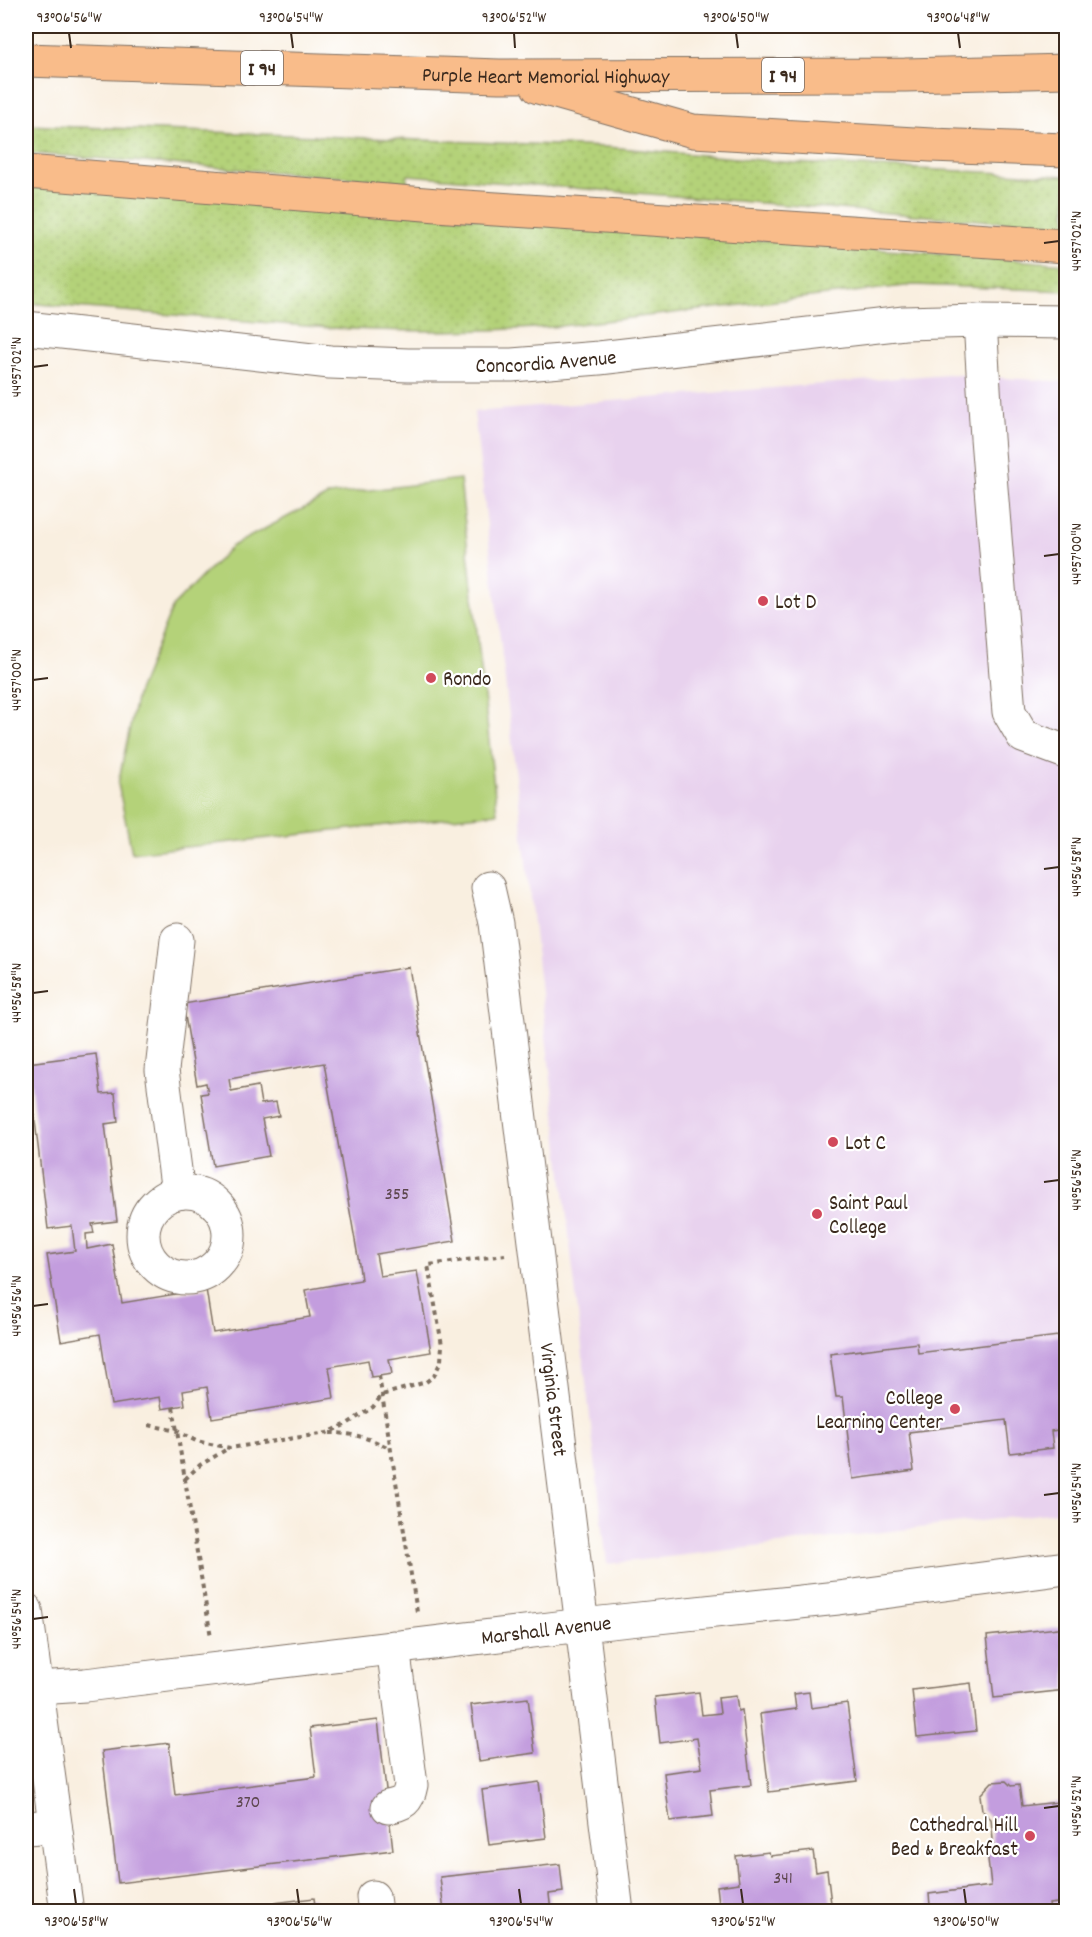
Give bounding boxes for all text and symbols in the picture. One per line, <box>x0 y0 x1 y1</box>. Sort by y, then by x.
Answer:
text: 93°06'56"W <box>36 8 102 30</box>
text: 93°06'54"W <box>259 8 323 30</box>
text: 93°06'52"W <box>482 8 547 30</box>
text: 93°06'50"W <box>703 8 769 30</box>
text: 93°06'48"W <box>926 8 990 30</box>
road number: I 94 <box>241 51 283 85</box>
road number: I 94 <box>762 58 804 92</box>
street label: Purple Heart Memorial Highway <box>421 61 670 94</box>
text: 44°57'02"N <box>1067 211 1089 271</box>
text: 44°57'02"N <box>7 337 29 397</box>
street label: Concordia Avenue <box>476 344 618 383</box>
text: 44°57'00"N <box>1067 523 1089 585</box>
place label: Lot D <box>775 589 816 619</box>
marker: Lot D <box>756 594 770 608</box>
text: 44°57'00"N <box>7 649 29 711</box>
place label: Rondo <box>443 666 491 696</box>
marker: Rondo <box>424 671 438 685</box>
text: 44°56'58"N <box>1067 837 1089 897</box>
text: 44°56'58"N <box>7 963 29 1023</box>
place label: Lot C <box>845 1130 886 1160</box>
marker: Lot C <box>826 1135 840 1149</box>
text: 44°56'56"N <box>1067 1149 1089 1211</box>
house number: 355 <box>385 1183 409 1208</box>
place label: Saint Paul College <box>829 1190 908 1244</box>
marker: Saint Paul College <box>810 1207 824 1221</box>
text: 44°56'56"N <box>7 1275 29 1337</box>
street label: Virginia Street <box>530 1341 573 1459</box>
place label: College Learning Center <box>816 1385 943 1439</box>
marker: College Learning Center <box>948 1402 962 1416</box>
text: 44°56'54"N <box>1067 1463 1089 1523</box>
text: 44°56'54"N <box>7 1589 29 1649</box>
street label: Marshall Avenue <box>480 1610 613 1655</box>
text: 44°56'52"N <box>1067 1776 1089 1836</box>
house number: 370 <box>236 1791 260 1816</box>
place label: Cathedral Hill Bed & Breakfast <box>891 1812 1018 1866</box>
marker: Cathedral Hill Bed & Breakfast <box>1023 1829 1037 1843</box>
house number: 341 <box>773 1867 793 1892</box>
text: 93°06'58"W <box>44 1912 108 1934</box>
text: 93°06'56"W <box>266 1912 332 1934</box>
text: 93°06'54"W <box>489 1912 553 1934</box>
text: 93°06'52"W <box>711 1912 776 1934</box>
text: 93°06'50"W <box>933 1912 999 1934</box>

